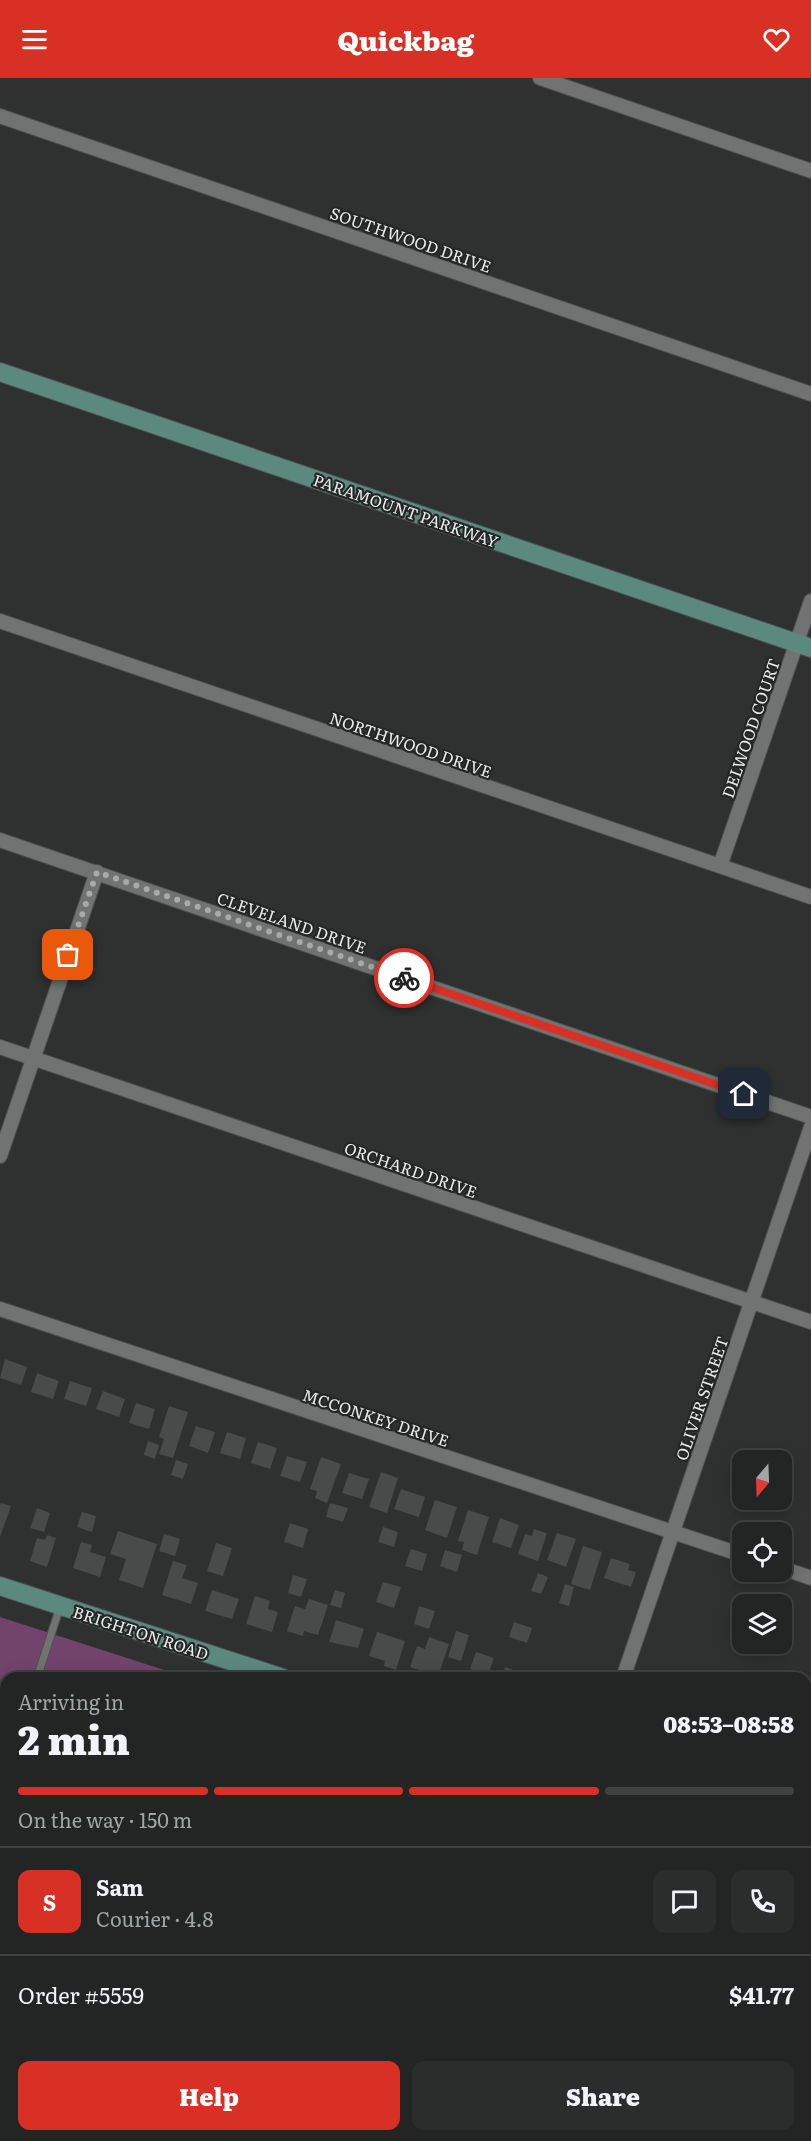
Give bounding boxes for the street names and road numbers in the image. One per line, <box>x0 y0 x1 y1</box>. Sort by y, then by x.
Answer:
street label: SOUTHWOOD DRIVE <box>327 200 495 278</box>
street label: PARAMOUNT PARKWAY <box>310 467 502 553</box>
street label: DELWOOD COURT <box>715 655 785 801</box>
street label: NORTHWOOD DRIVE <box>327 705 495 783</box>
street label: CLEVELAND DRIVE <box>214 885 370 959</box>
street label: ORCHARD DRIVE <box>341 1135 481 1203</box>
street label: OLIVER STREET <box>668 1332 734 1463</box>
street label: MCCONKEY DRIVE <box>300 1382 452 1452</box>
street label: BRIGHTON ROAD <box>70 1599 212 1665</box>

